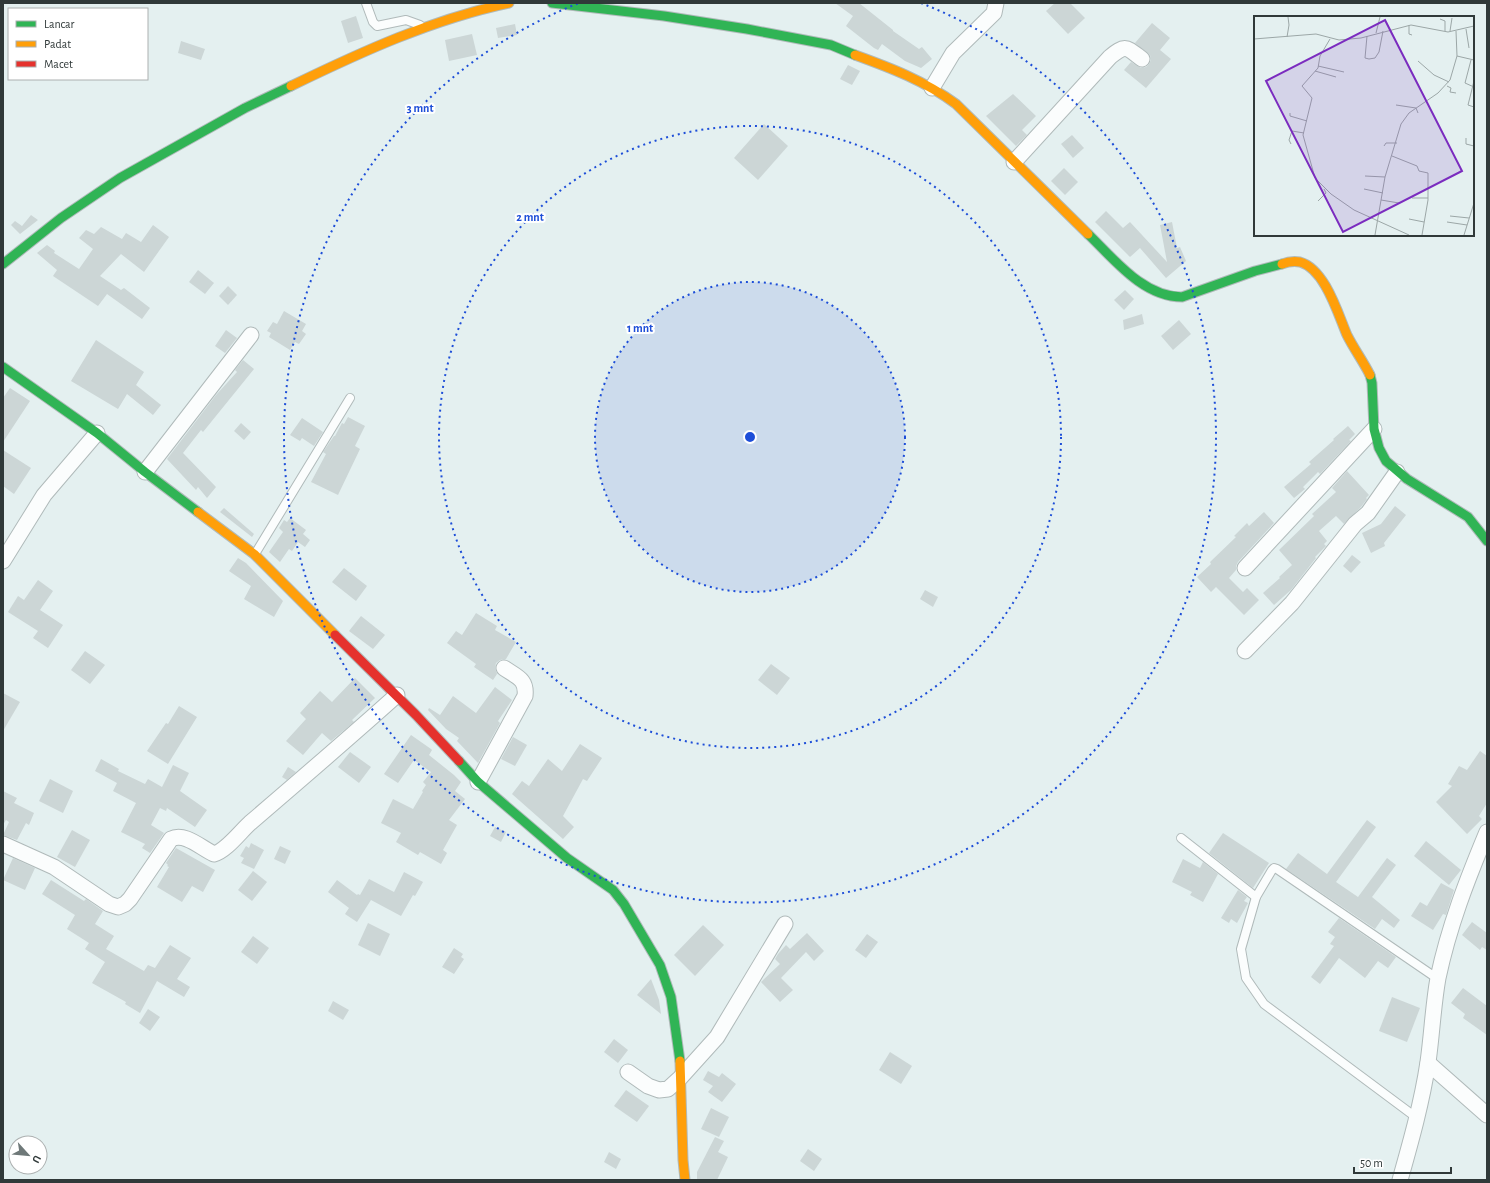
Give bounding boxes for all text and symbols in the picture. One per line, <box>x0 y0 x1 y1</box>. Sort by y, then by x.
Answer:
legend <box>8 8 148 80</box>
inset map <box>1254 16 1474 236</box>
text: Lancar <box>44 18 75 30</box>
text: Padat <box>44 38 71 50</box>
text: Macet <box>44 58 73 70</box>
text: 3 mnt <box>406 102 434 114</box>
text: 2 mnt <box>516 211 544 223</box>
text: 1 mnt <box>627 322 653 334</box>
centre of rings <box>743 430 757 444</box>
north arrow <box>8 1135 48 1175</box>
scale bar <box>1354 1149 1451 1175</box>
text: U <box>30 1154 43 1165</box>
text: 50 m <box>1360 1157 1383 1169</box>

